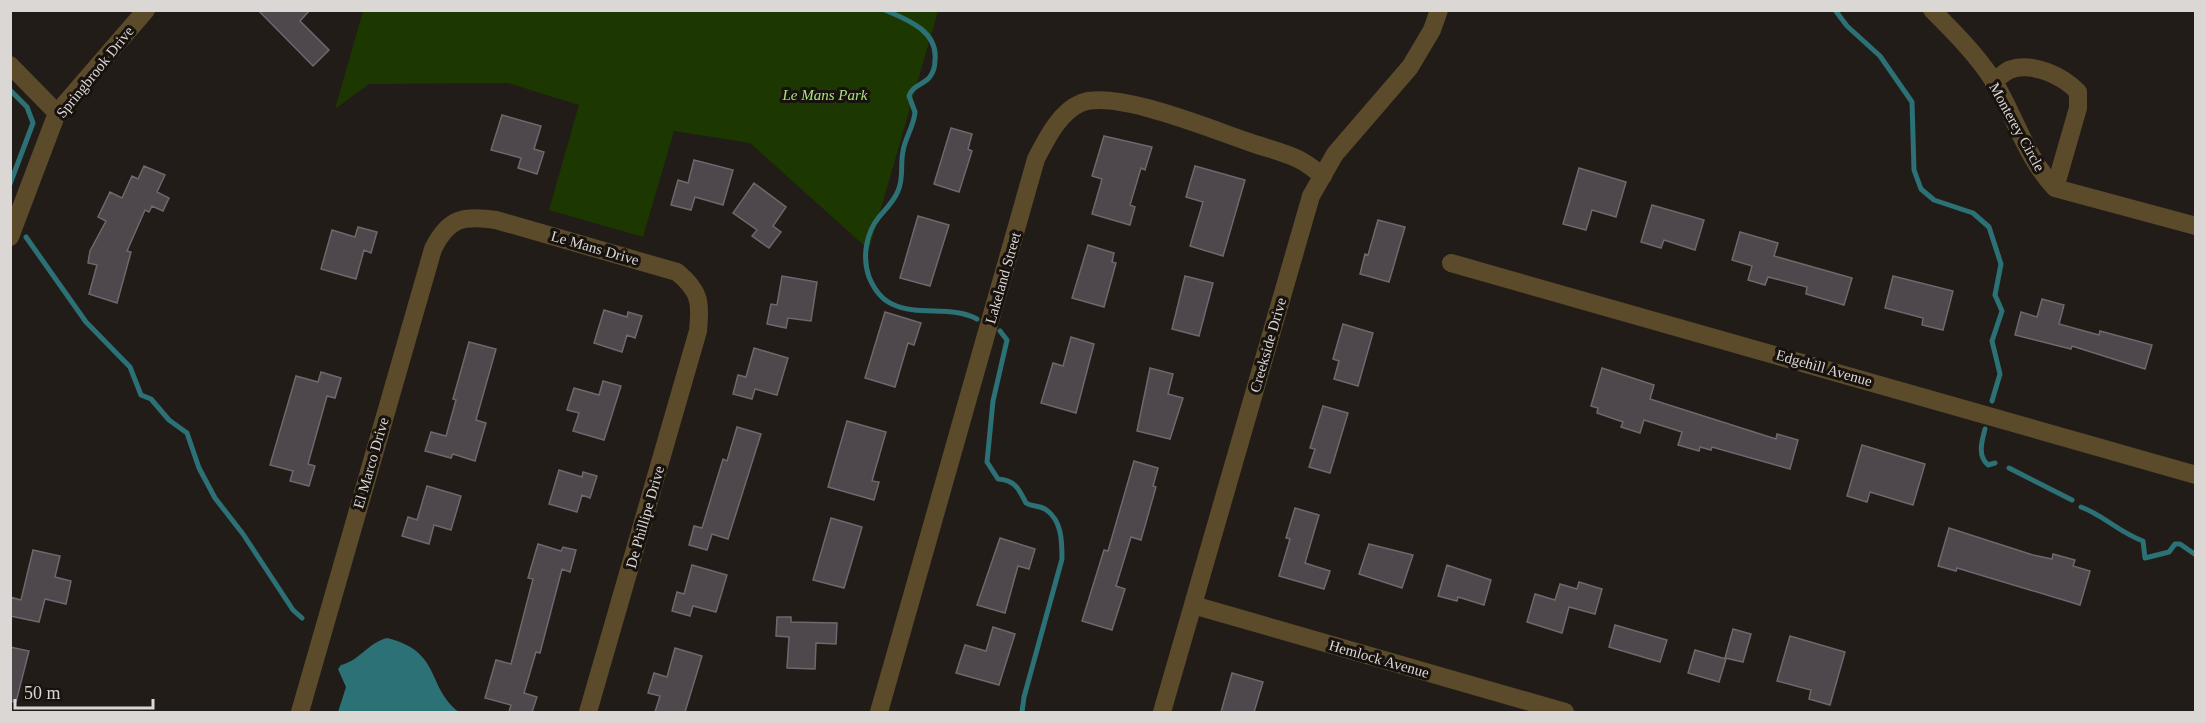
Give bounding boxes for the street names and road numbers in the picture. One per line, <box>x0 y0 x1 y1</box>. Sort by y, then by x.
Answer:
street label: Springbrook Drive <box>53 23 137 121</box>
street label: Monterey Circle <box>1986 80 2048 174</box>
street label: Le Mans Drive <box>549 228 641 268</box>
street label: Lakeland Street <box>982 230 1024 326</box>
street label: Creekside Drive <box>1247 295 1289 394</box>
street label: Edgehill Avenue <box>1774 347 1874 389</box>
street label: El Marco Drive <box>350 415 392 510</box>
street label: De Phillipe Drive <box>623 464 667 570</box>
street label: Hemlock Avenue <box>1327 637 1431 681</box>

